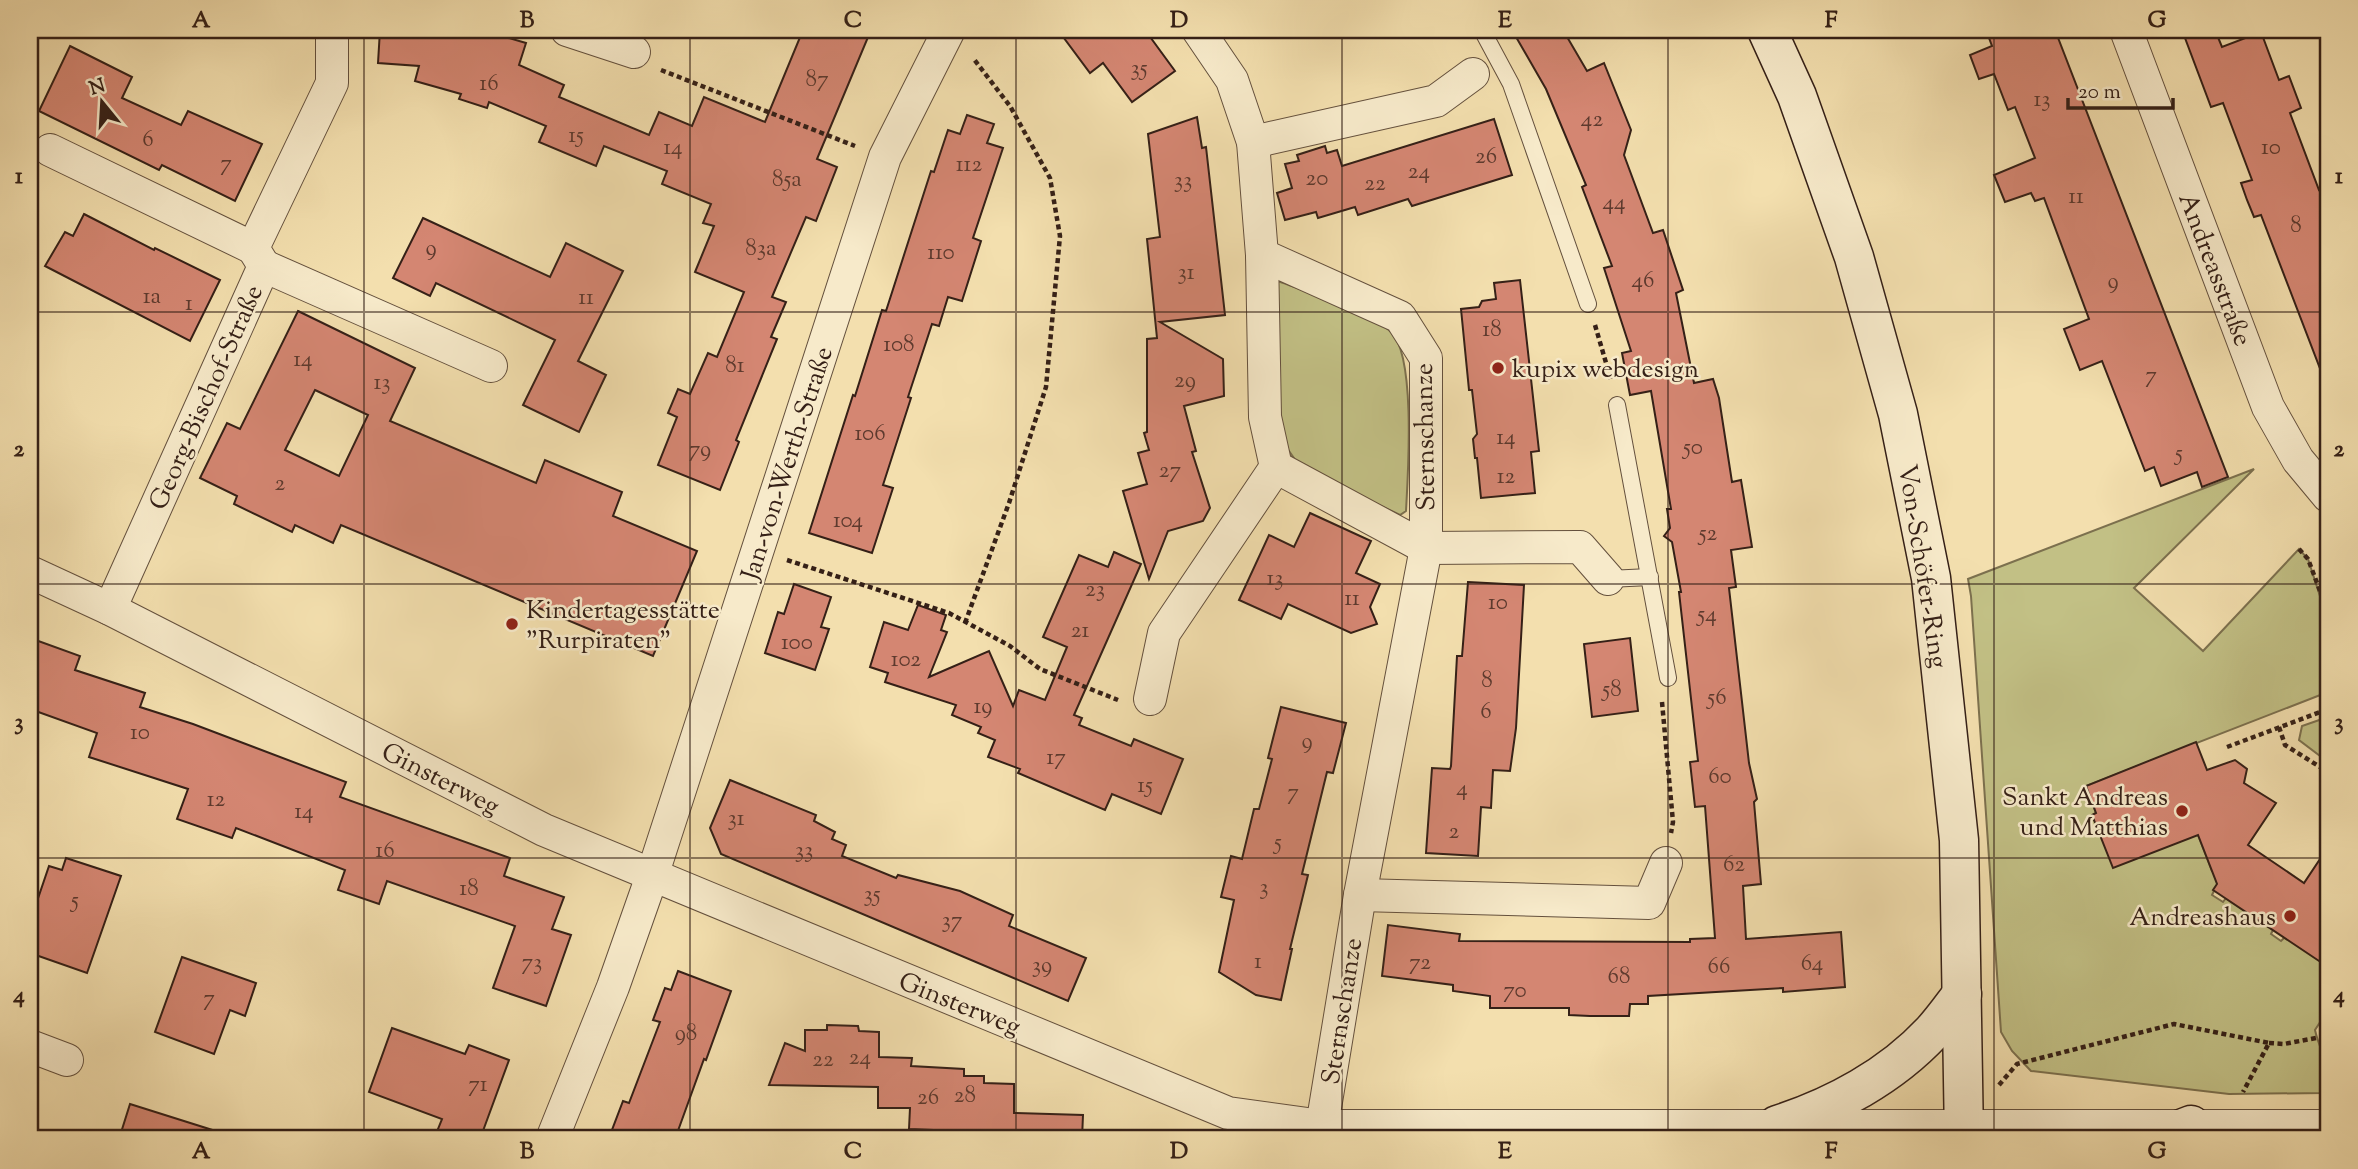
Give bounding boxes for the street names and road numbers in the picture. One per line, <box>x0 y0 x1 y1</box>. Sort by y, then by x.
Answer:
street label: Andreasstraße <box>2167 188 2260 352</box>
street label: Georg-Bischof-Straße <box>141 280 274 516</box>
street label: Jan-von-Werth-Straße <box>733 342 844 587</box>
street label: Sternschanze <box>1407 363 1446 511</box>
street label: Von-Schöfer-Ring <box>1887 462 1956 671</box>
street label: Ginsterweg <box>374 735 506 826</box>
street label: Sternschanze <box>1314 935 1373 1087</box>
street label: Ginsterweg <box>893 964 1026 1047</box>

